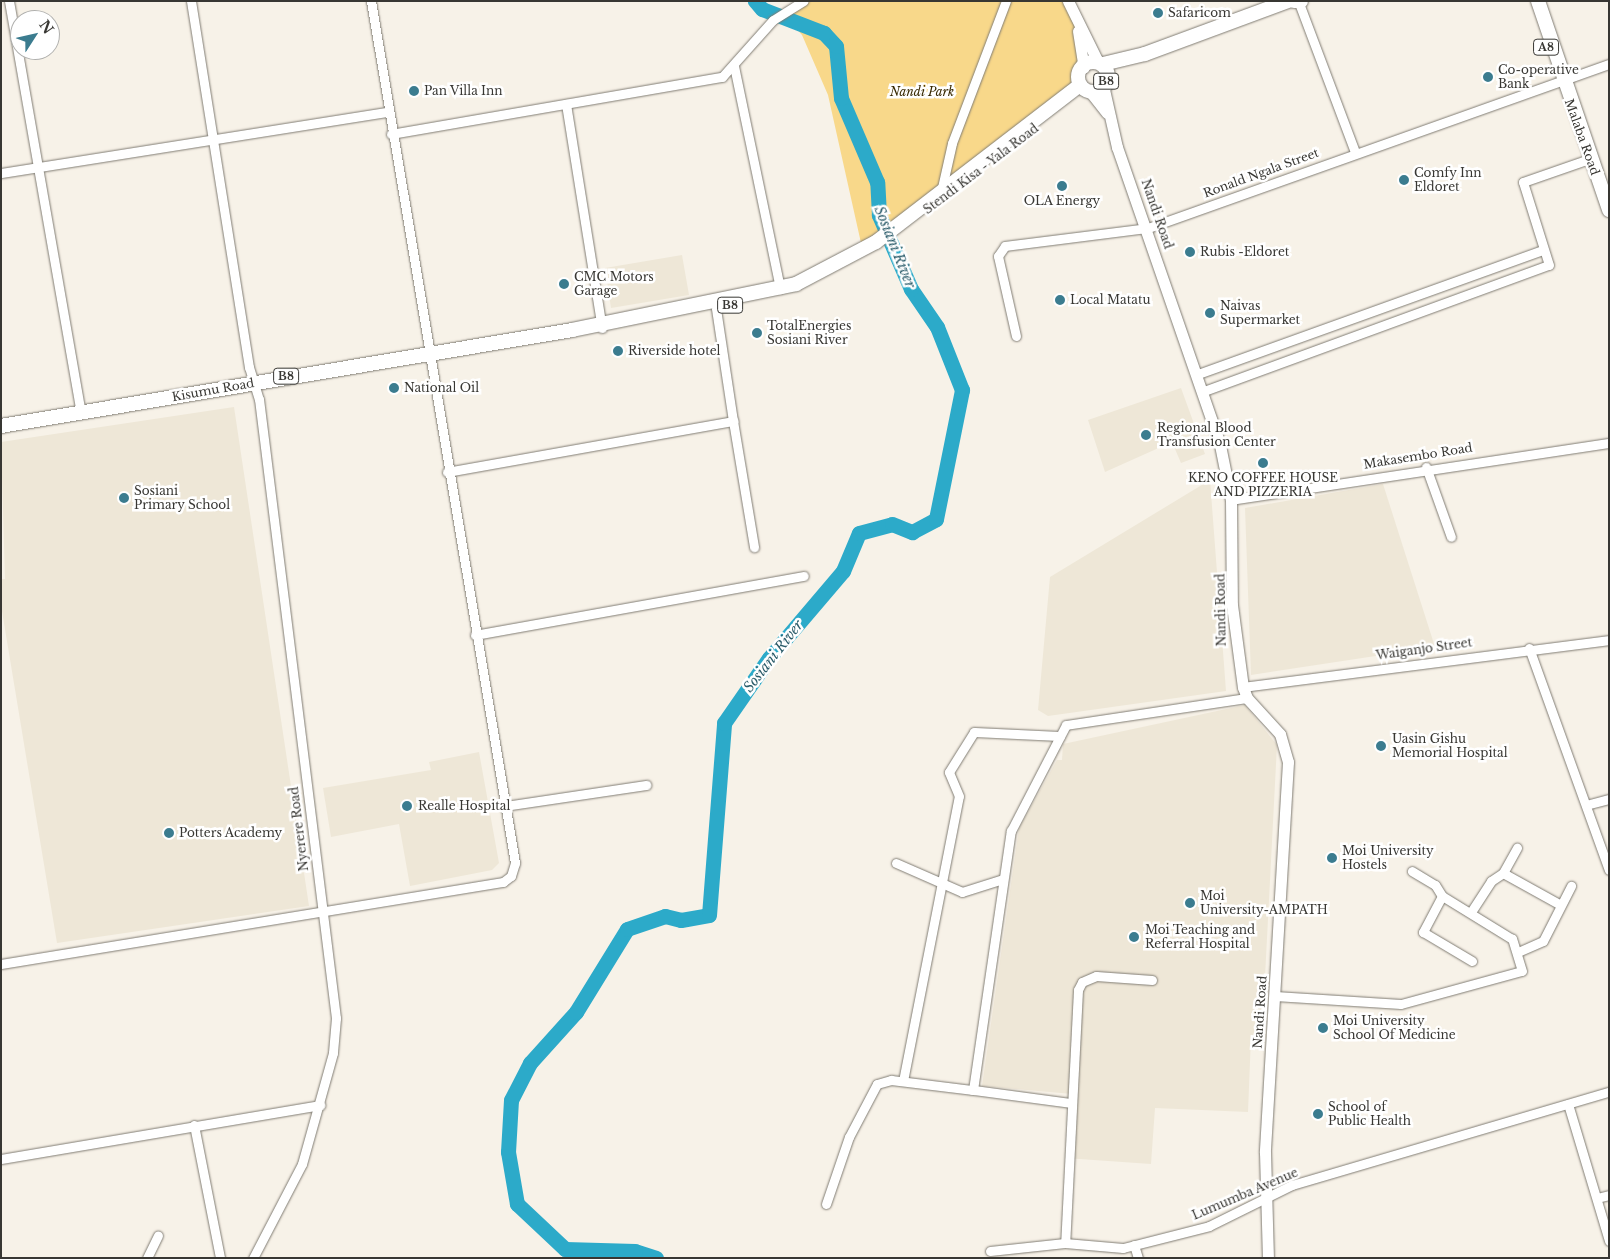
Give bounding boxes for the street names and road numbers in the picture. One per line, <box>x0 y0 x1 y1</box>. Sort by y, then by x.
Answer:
road number: A8 <box>1532 38 1560 56</box>
road number: B8 <box>1092 72 1120 90</box>
street label: Malaba Road <box>1562 97 1602 177</box>
street label: Stendi Kisa - Yala Road <box>920 121 1042 217</box>
street label: Ronald Ngala Street <box>1201 145 1321 201</box>
street label: Nandi Road <box>1138 177 1176 251</box>
road number: B8 <box>716 296 744 314</box>
road number: B8 <box>272 368 300 384</box>
street label: Kisumu Road <box>171 376 255 404</box>
street label: Makasembo Road <box>1363 440 1473 472</box>
street label: Nandi Road <box>1213 573 1229 647</box>
street label: Waiganjo Street <box>1375 635 1473 663</box>
street label: Nyerere Road <box>287 786 311 872</box>
street label: Nandi Road <box>1250 975 1270 1049</box>
street label: Lumumba Avenue <box>1190 1165 1300 1223</box>

